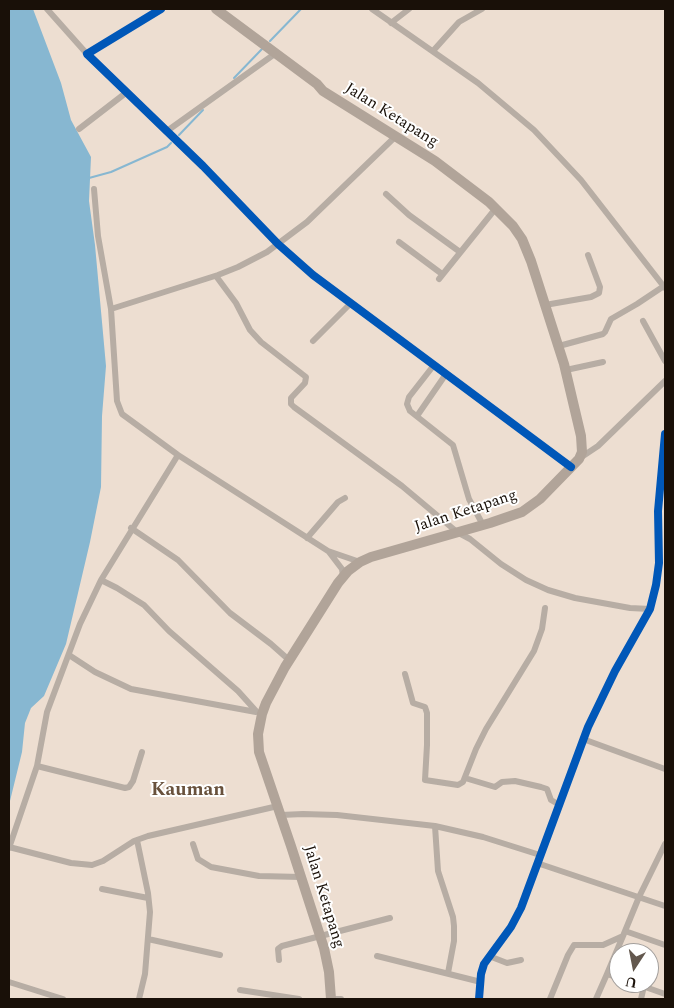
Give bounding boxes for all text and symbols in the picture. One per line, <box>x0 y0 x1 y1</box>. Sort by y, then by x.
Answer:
street label: Jalan Ketapang <box>341 80 441 152</box>
street label: Jalan Ketapang <box>412 486 520 538</box>
district label: Kauman <box>151 780 225 802</box>
street label: Jalan Ketapang <box>298 843 348 951</box>
north arrow <box>609 943 659 993</box>
text: U <box>623 971 639 994</box>

